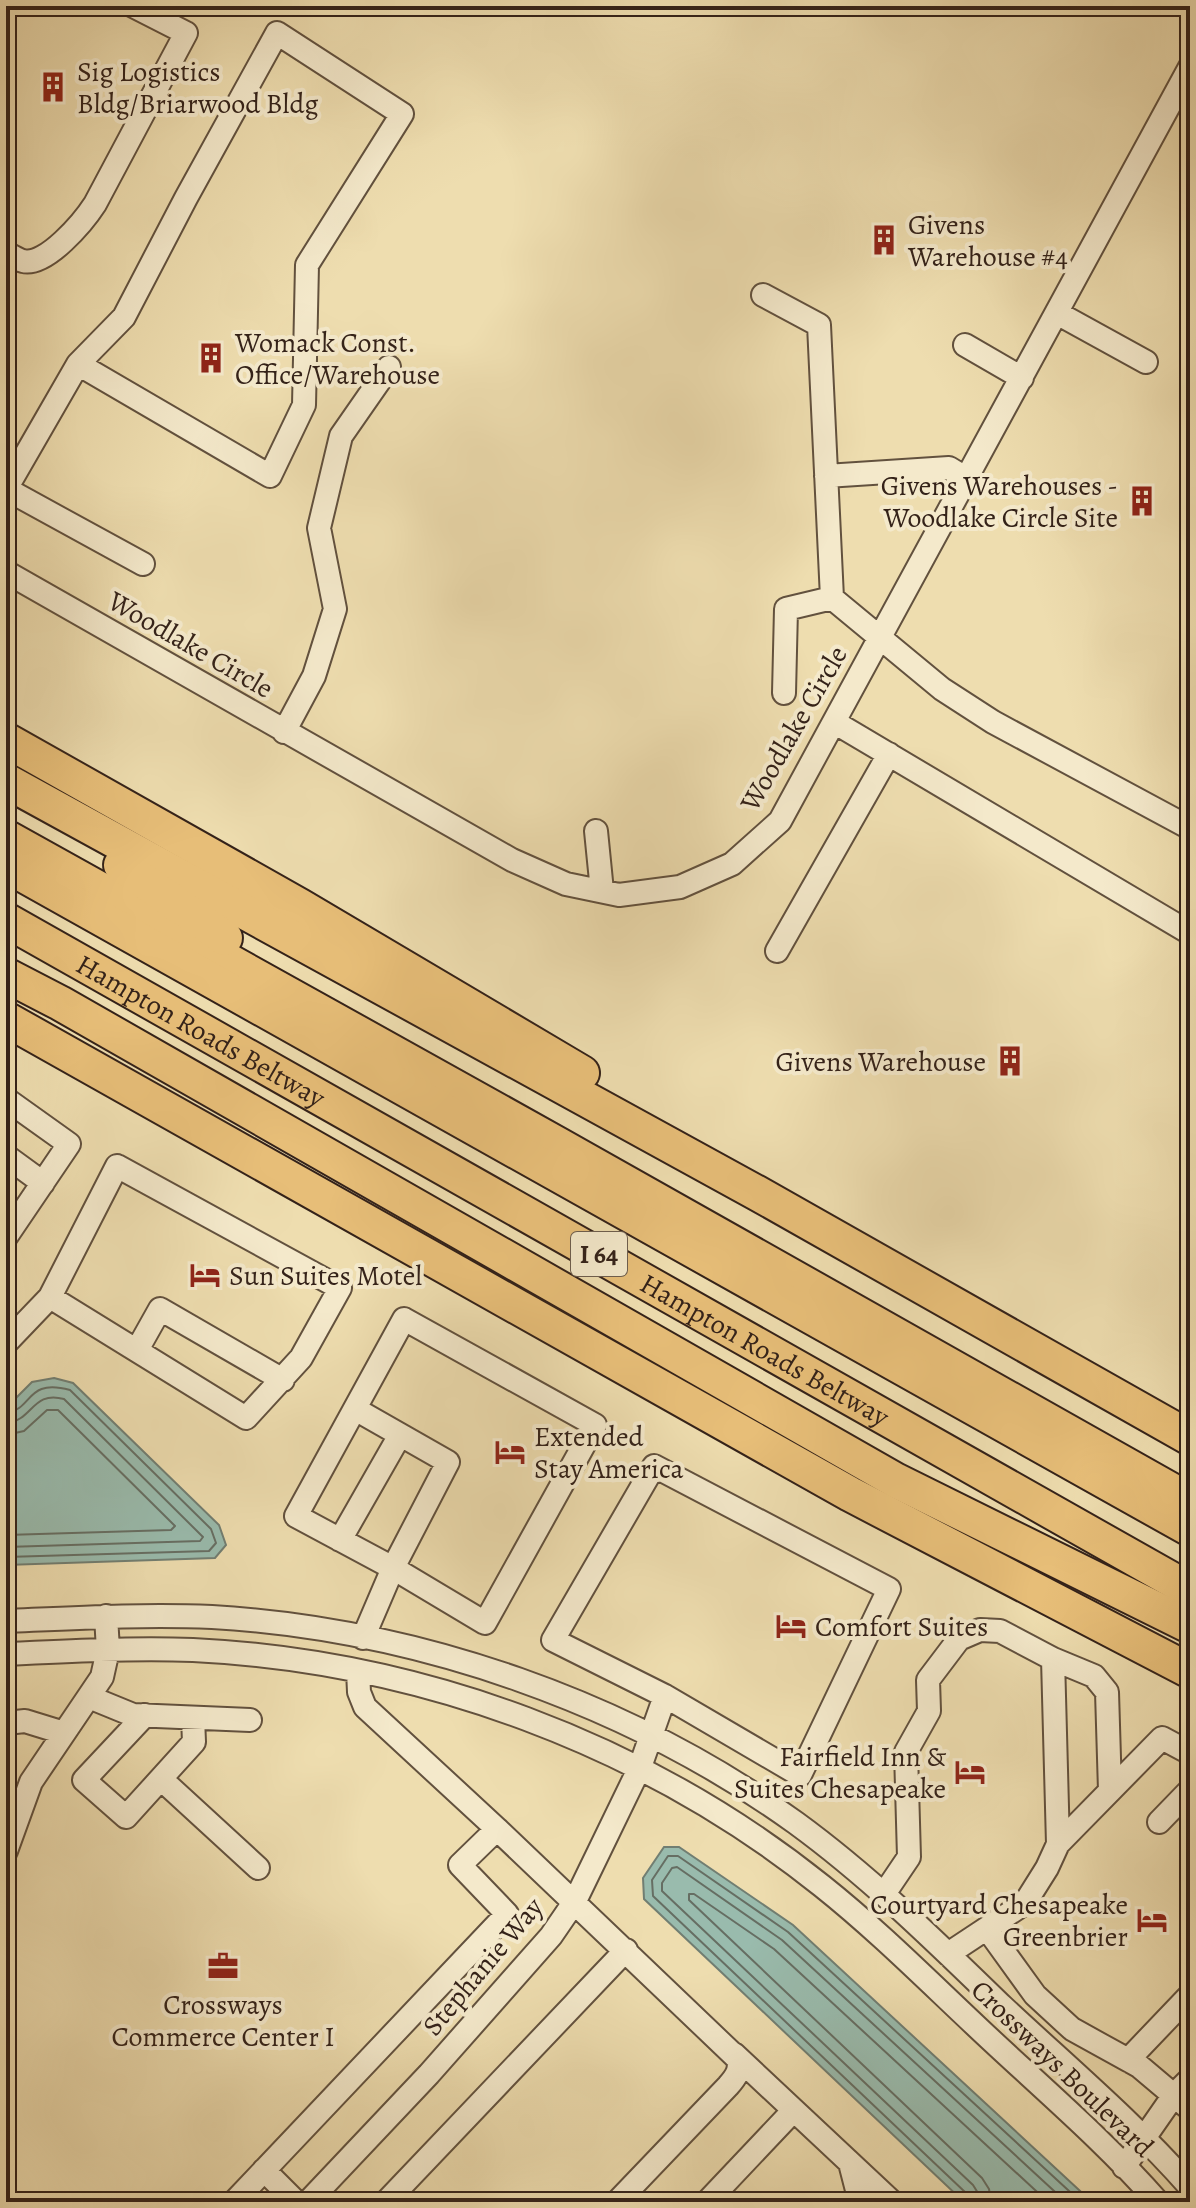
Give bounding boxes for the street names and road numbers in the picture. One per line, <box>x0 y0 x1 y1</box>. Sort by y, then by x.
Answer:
street label: Woodlake Circle <box>100 582 280 708</box>
street label: Woodlake Circle <box>731 639 857 819</box>
street label: Hampton Roads Beltway <box>69 946 332 1117</box>
road number: I 64 <box>571 1232 627 1276</box>
street label: Hampton Roads Beltway <box>633 1265 896 1436</box>
street label: Stephanie Way <box>414 1889 552 2044</box>
street label: Crossways Boulevard <box>963 1972 1163 2167</box>

